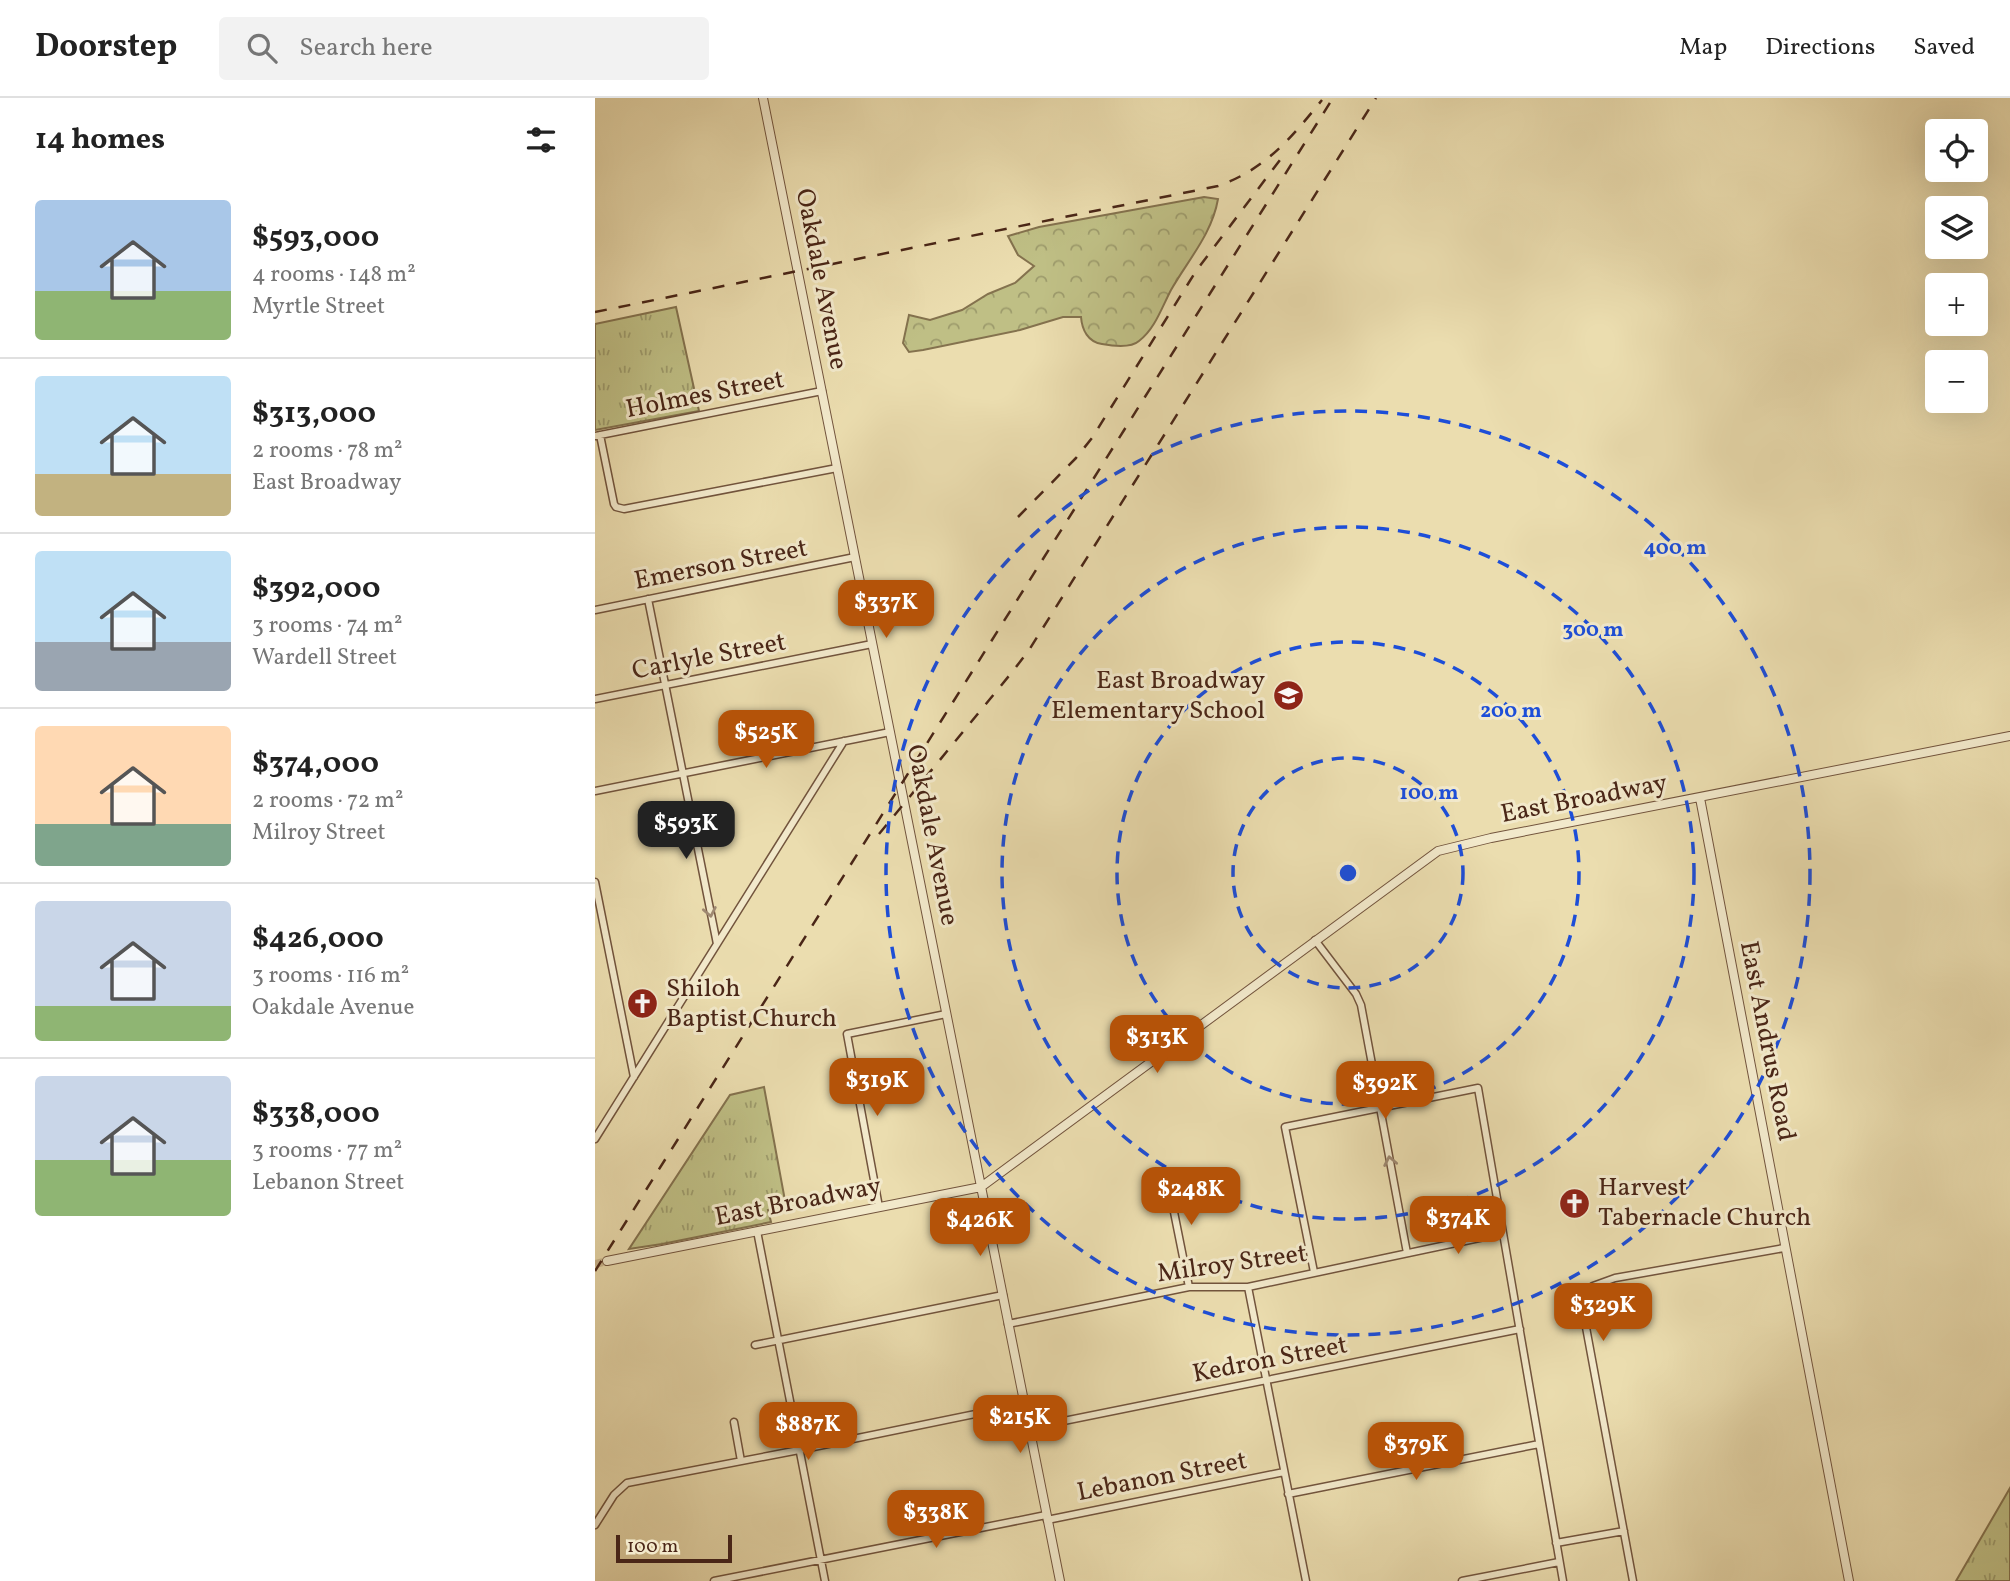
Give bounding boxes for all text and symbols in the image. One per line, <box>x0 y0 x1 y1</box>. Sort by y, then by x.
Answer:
search box <box>219 17 709 80</box>
text: Doorstep <box>35 25 177 71</box>
icon: search <box>243 29 281 67</box>
text: Search here <box>299 30 433 66</box>
text: Map <box>1679 31 1727 65</box>
text: Directions <box>1765 31 1875 65</box>
text: Saved <box>1913 31 1975 65</box>
text: 14 homes <box>35 119 165 161</box>
map controls <box>1925 119 1988 413</box>
button: locate <box>1925 119 1988 182</box>
icon: filters <box>522 121 560 159</box>
street label: Oakdale Avenue <box>786 185 856 373</box>
button: layers <box>1925 196 1988 259</box>
text: $593,000 <box>252 217 379 259</box>
icon: home <box>91 228 175 312</box>
text: 4 rooms · 148 m² <box>252 259 416 291</box>
button: + <box>1925 273 1988 336</box>
text: Myrtle Street <box>252 291 385 323</box>
button: − <box>1925 350 1988 413</box>
street label: Holmes Street <box>623 362 787 428</box>
text: $313,000 <box>252 393 376 435</box>
icon: home <box>91 404 175 488</box>
text: 2 rooms · 78 m² <box>252 435 403 467</box>
text: East Broadway <box>252 467 401 499</box>
street label: Emerson Street <box>631 531 811 599</box>
text: 400 m <box>1644 534 1706 563</box>
text: $392,000 <box>252 568 380 610</box>
icon: home <box>91 579 175 663</box>
pin: $337K <box>837 580 935 640</box>
text: $337K <box>854 587 918 619</box>
text: 3 rooms · 74 m² <box>252 610 402 642</box>
text: 300 m <box>1563 616 1623 645</box>
street label: Carlyle Street <box>629 624 789 690</box>
text: Wardell Street <box>252 642 397 674</box>
place label: East Broadway Elementary School <box>1051 663 1265 729</box>
school or university icon: East Broadway Elementary School <box>1271 679 1305 713</box>
text: 200 m <box>1480 697 1542 726</box>
pin: $525K <box>717 710 815 770</box>
text: $525K <box>734 717 798 749</box>
street label: Oakdale Avenue <box>897 741 967 929</box>
text: $374,000 <box>252 743 379 785</box>
icon: home <box>91 754 175 838</box>
street label: East Broadway <box>1498 765 1670 833</box>
text: 100 m <box>1399 779 1459 808</box>
text: 2 rooms · 72 m² <box>252 785 403 817</box>
pin: $593K <box>637 802 735 861</box>
text: $593K <box>654 808 718 840</box>
text: Milroy Street <box>252 817 386 849</box>
centre of rings <box>1336 861 1360 885</box>
one-way arrow <box>702 906 717 918</box>
text: $426,000 <box>252 918 384 960</box>
icon: home <box>91 929 175 1013</box>
street label: East Andrus Road <box>1730 938 1804 1144</box>
text: 3 rooms · 116 m² <box>252 960 409 992</box>
place label: Shiloh Baptist Church <box>666 971 837 1037</box>
church icon: Shiloh Baptist Church <box>626 987 660 1021</box>
text: Oakdale Avenue <box>252 992 415 1024</box>
pin: $313K <box>1108 1016 1206 1075</box>
text: $313K <box>1126 1022 1188 1054</box>
pin: $319K <box>828 1058 926 1118</box>
pin: $392K <box>1336 1062 1434 1121</box>
text: $319K <box>845 1065 909 1097</box>
text: $392K <box>1352 1068 1418 1100</box>
text: $338,000 <box>252 1093 380 1135</box>
icon: home <box>91 1104 175 1188</box>
text: 3 rooms · 77 m² <box>252 1135 402 1167</box>
one-way arrow <box>1383 1156 1398 1167</box>
text: Lebanon Street <box>252 1167 404 1199</box>
street label: East Broadway <box>712 1168 884 1236</box>
pin: $248K <box>1142 1168 1240 1227</box>
place label: Harvest Tabernacle Church <box>1598 1170 1811 1236</box>
text: $248K <box>1157 1174 1225 1206</box>
church icon: Harvest Tabernacle Church <box>1558 1186 1592 1220</box>
pin: $374K <box>1409 1196 1507 1256</box>
pin: $426K <box>931 1198 1029 1258</box>
text: $374K <box>1426 1203 1490 1235</box>
text: $426K <box>946 1205 1014 1237</box>
street label: Milroy Street <box>1155 1236 1309 1292</box>
pin: $329K <box>1554 1284 1652 1343</box>
text: $329K <box>1570 1290 1636 1322</box>
street label: Kedron Street <box>1189 1327 1351 1393</box>
pin: $215K <box>971 1396 1069 1455</box>
pin: $887K <box>759 1402 857 1462</box>
text: $215K <box>989 1402 1051 1434</box>
text: $887K <box>775 1409 841 1441</box>
pin: $379K <box>1367 1422 1465 1482</box>
text: $379K <box>1384 1429 1448 1461</box>
street label: Lebanon Street <box>1074 1443 1250 1511</box>
pin: $338K <box>887 1490 985 1550</box>
text: $338K <box>903 1497 969 1529</box>
scale bar <box>616 1532 731 1564</box>
text: 100 m <box>627 1534 678 1560</box>

